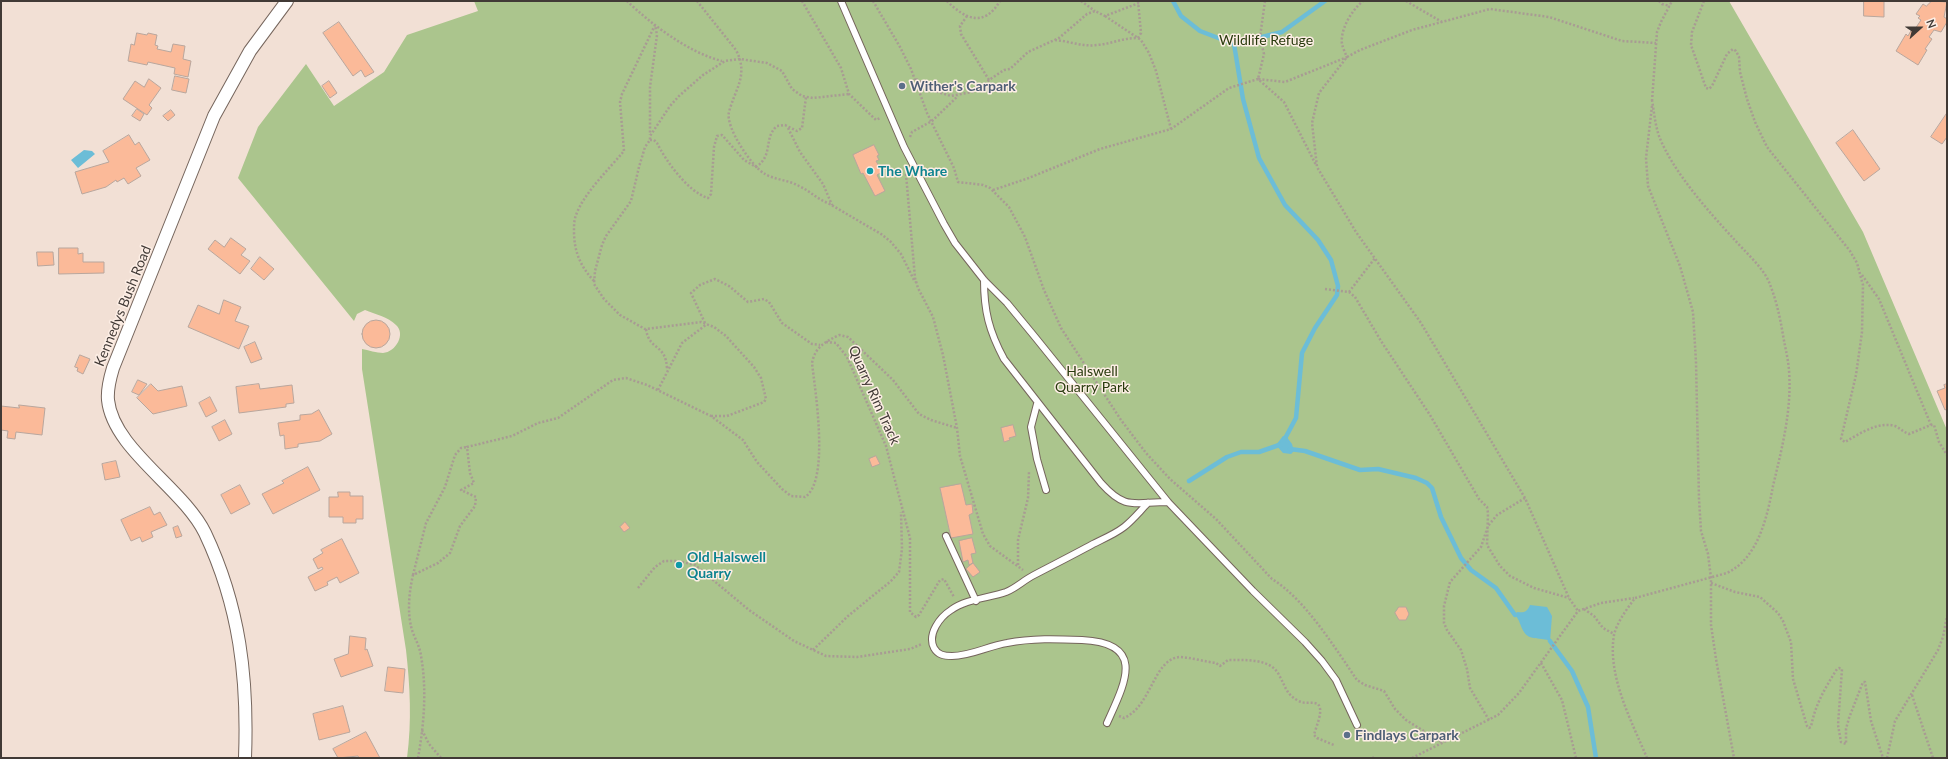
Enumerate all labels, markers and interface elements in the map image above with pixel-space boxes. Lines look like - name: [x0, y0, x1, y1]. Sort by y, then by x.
- north arrow: [1900, 8, 1940, 48]
- text: N: [1924, 17, 1939, 30]
- park label: Wildlife Refuge: [1219, 32, 1313, 48]
- place label: Wither's Carpark: [910, 78, 1016, 94]
- marker: Wither's Carpark: [897, 81, 907, 91]
- place label: The Whare: [878, 163, 947, 179]
- marker: The Whare: [865, 166, 875, 176]
- street label: Kennedys Bush Road: [91, 243, 155, 369]
- street label: Quarry Rim Track: [845, 343, 903, 447]
- park label: Halswell Quarry Park: [1055, 363, 1129, 396]
- place label: Old Halswell Quarry: [687, 549, 766, 582]
- marker: Old Halswell Quarry: [674, 560, 684, 570]
- place label: Findlays Carpark: [1355, 727, 1459, 743]
- marker: Findlays Carpark: [1342, 730, 1352, 740]

